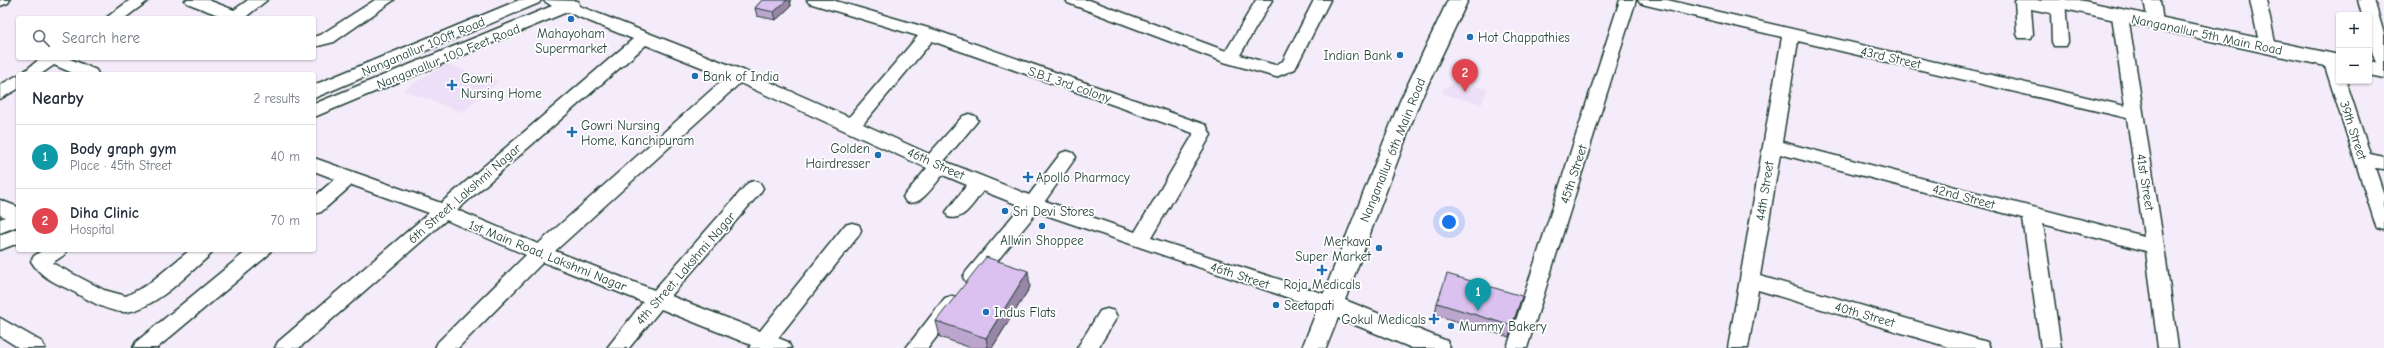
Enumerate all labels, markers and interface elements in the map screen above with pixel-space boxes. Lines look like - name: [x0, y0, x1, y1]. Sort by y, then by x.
- street label: Nanganallur 5th Main Road: [2130, 11, 2284, 58]
- map controls: [2336, 12, 2372, 84]
- button: +: [2336, 12, 2372, 48]
- street label: Nanganallur 100ft Road: [359, 14, 487, 79]
- marker: Mahayoham Supermarket: [566, 14, 576, 24]
- search box: [16, 16, 316, 60]
- street label: Nanganallur 100 Feet Road: [374, 21, 522, 92]
- place label: Mahayoham Supermarket: [535, 26, 608, 56]
- icon: search: [30, 27, 52, 49]
- text: Search here: [62, 29, 140, 47]
- place label: Hot Chappathies: [1478, 30, 1570, 45]
- marker: Hot Chappathies: [1465, 32, 1475, 42]
- street label: 43rd Street: [1859, 43, 1924, 72]
- place label: Indian Bank: [1323, 48, 1393, 63]
- button: −: [2336, 48, 2372, 84]
- marker: Indian Bank: [1395, 50, 1405, 60]
- pin: 2: [1452, 59, 1478, 92]
- street label: S.B.I 3rd colony: [1026, 63, 1114, 106]
- place label: Bank of India: [703, 69, 779, 84]
- place label: Gowri Nursing Home: [461, 71, 542, 101]
- marker: Bank of India: [690, 71, 700, 81]
- street label: Nanganallur 6th Main Road: [1357, 76, 1428, 224]
- marker: Gowri Nursing Home: [446, 79, 458, 91]
- text: Nearby: [32, 89, 83, 108]
- text: 2 results: [253, 91, 300, 106]
- street label: 39th Street: [2337, 99, 2370, 163]
- place label: Gowri Nursing Home, Kanchipuram: [581, 118, 694, 148]
- marker: Gowri Nursing Home, Kanchipuram: [566, 126, 578, 138]
- text: Body graph gym: [70, 140, 177, 158]
- street label: 6th Street, Lakshmi Nagar: [405, 140, 525, 247]
- place label: Golden Hairdresser: [805, 141, 871, 171]
- street label: 45th Street: [1557, 142, 1590, 205]
- street label: 46th Street: [905, 144, 968, 183]
- text: 1: [42, 149, 48, 164]
- text: 40 m: [271, 149, 300, 164]
- marker: Golden Hairdresser: [873, 150, 883, 160]
- street label: 41st Street: [2134, 153, 2158, 213]
- text: Place · 45th Street: [70, 158, 172, 173]
- street label: 44th Street: [1752, 159, 1777, 222]
- place label: Apollo Pharmacy: [1036, 170, 1130, 185]
- marker: Apollo Pharmacy: [1023, 172, 1033, 182]
- street label: 42nd Street: [1931, 181, 1998, 212]
- text: Diha Clinic: [70, 204, 139, 222]
- place label: Sri Devi Stores: [1013, 204, 1094, 219]
- marker: Sri Devi Stores: [1000, 206, 1010, 216]
- street label: 4th Street, Lakshmi Nagar: [632, 208, 739, 328]
- your location: [1439, 212, 1459, 232]
- text: 2: [42, 213, 48, 228]
- text: 70 m: [271, 213, 300, 228]
- street label: 1st Main Road, Lakshmi Nagar: [467, 217, 630, 294]
- marker: Allwin Shoppee: [1037, 221, 1047, 231]
- text: Hospital: [70, 222, 114, 237]
- place label: Allwin Shoppee: [1000, 233, 1084, 248]
- place label: Merkava Super Market: [1295, 234, 1372, 264]
- marker: Merkava Super Market: [1374, 243, 1384, 253]
- street label: 46th Street: [1209, 259, 1272, 292]
- marker: Roja Medicals: [1317, 265, 1327, 275]
- place label: Roja Medicals: [1284, 277, 1361, 292]
- pin: 1: [1465, 278, 1491, 311]
- place label: Seetapati: [1284, 298, 1335, 313]
- street label: 40th Street: [1833, 299, 1898, 331]
- marker: Seetapati: [1271, 300, 1281, 310]
- place label: Indus Flats: [994, 305, 1056, 320]
- marker: Indus Flats: [981, 307, 991, 317]
- place label: Gokul Medicals: [1341, 312, 1426, 327]
- marker: Gokul Medicals: [1429, 314, 1439, 324]
- place label: Mummy Bakery: [1459, 319, 1547, 334]
- marker: Mummy Bakery: [1446, 321, 1456, 331]

